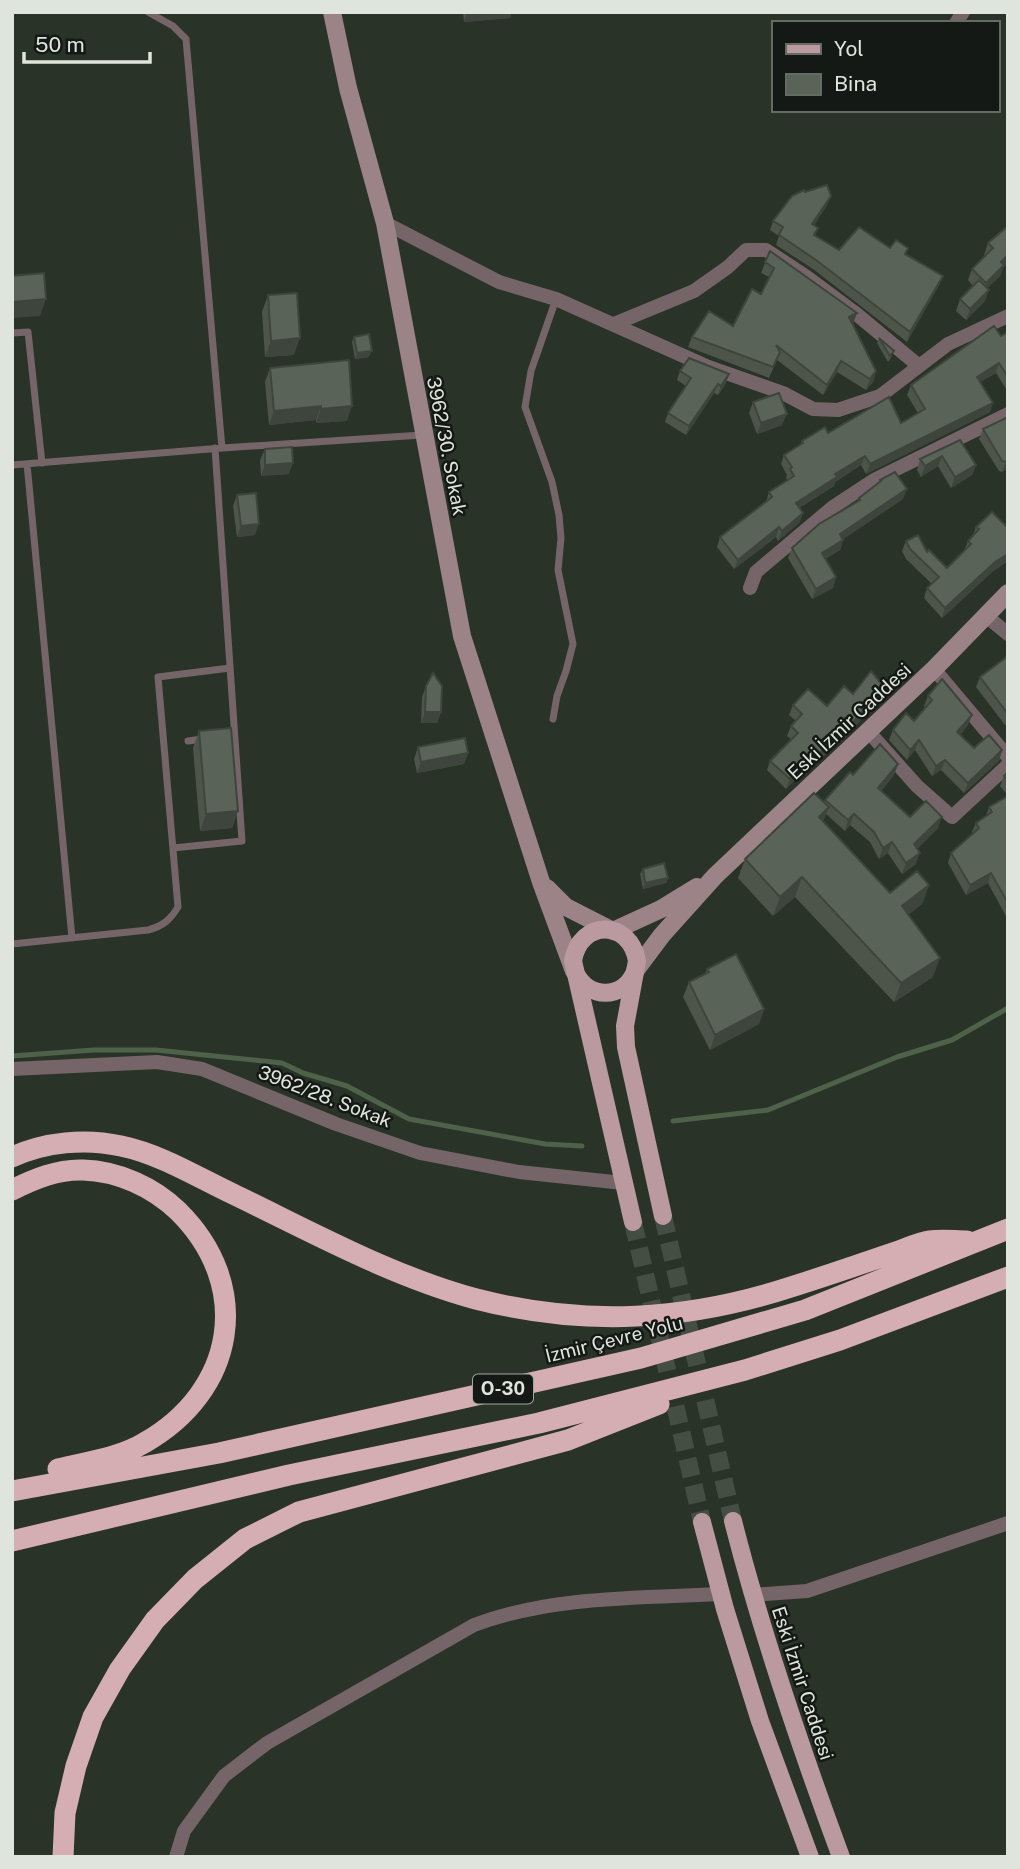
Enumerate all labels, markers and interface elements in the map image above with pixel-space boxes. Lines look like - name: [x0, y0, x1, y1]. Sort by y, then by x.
- scale bar: [24, 21, 150, 65]
- legend: [772, 21, 999, 112]
- text: 50 m: [35, 32, 85, 57]
- text: Yol: [834, 36, 864, 61]
- text: Bina: [834, 71, 877, 96]
- street label: 3962/30. Sokak: [423, 375, 471, 517]
- street label: Eski İzmir Caddesi: [783, 658, 915, 784]
- street label: 3962/28. Sokak: [255, 1060, 395, 1132]
- street label: İzmir Çevre Yolu: [543, 1311, 685, 1367]
- road number: O-30: [473, 1374, 533, 1404]
- street label: Eski İzmir Caddesi: [768, 1603, 838, 1763]

